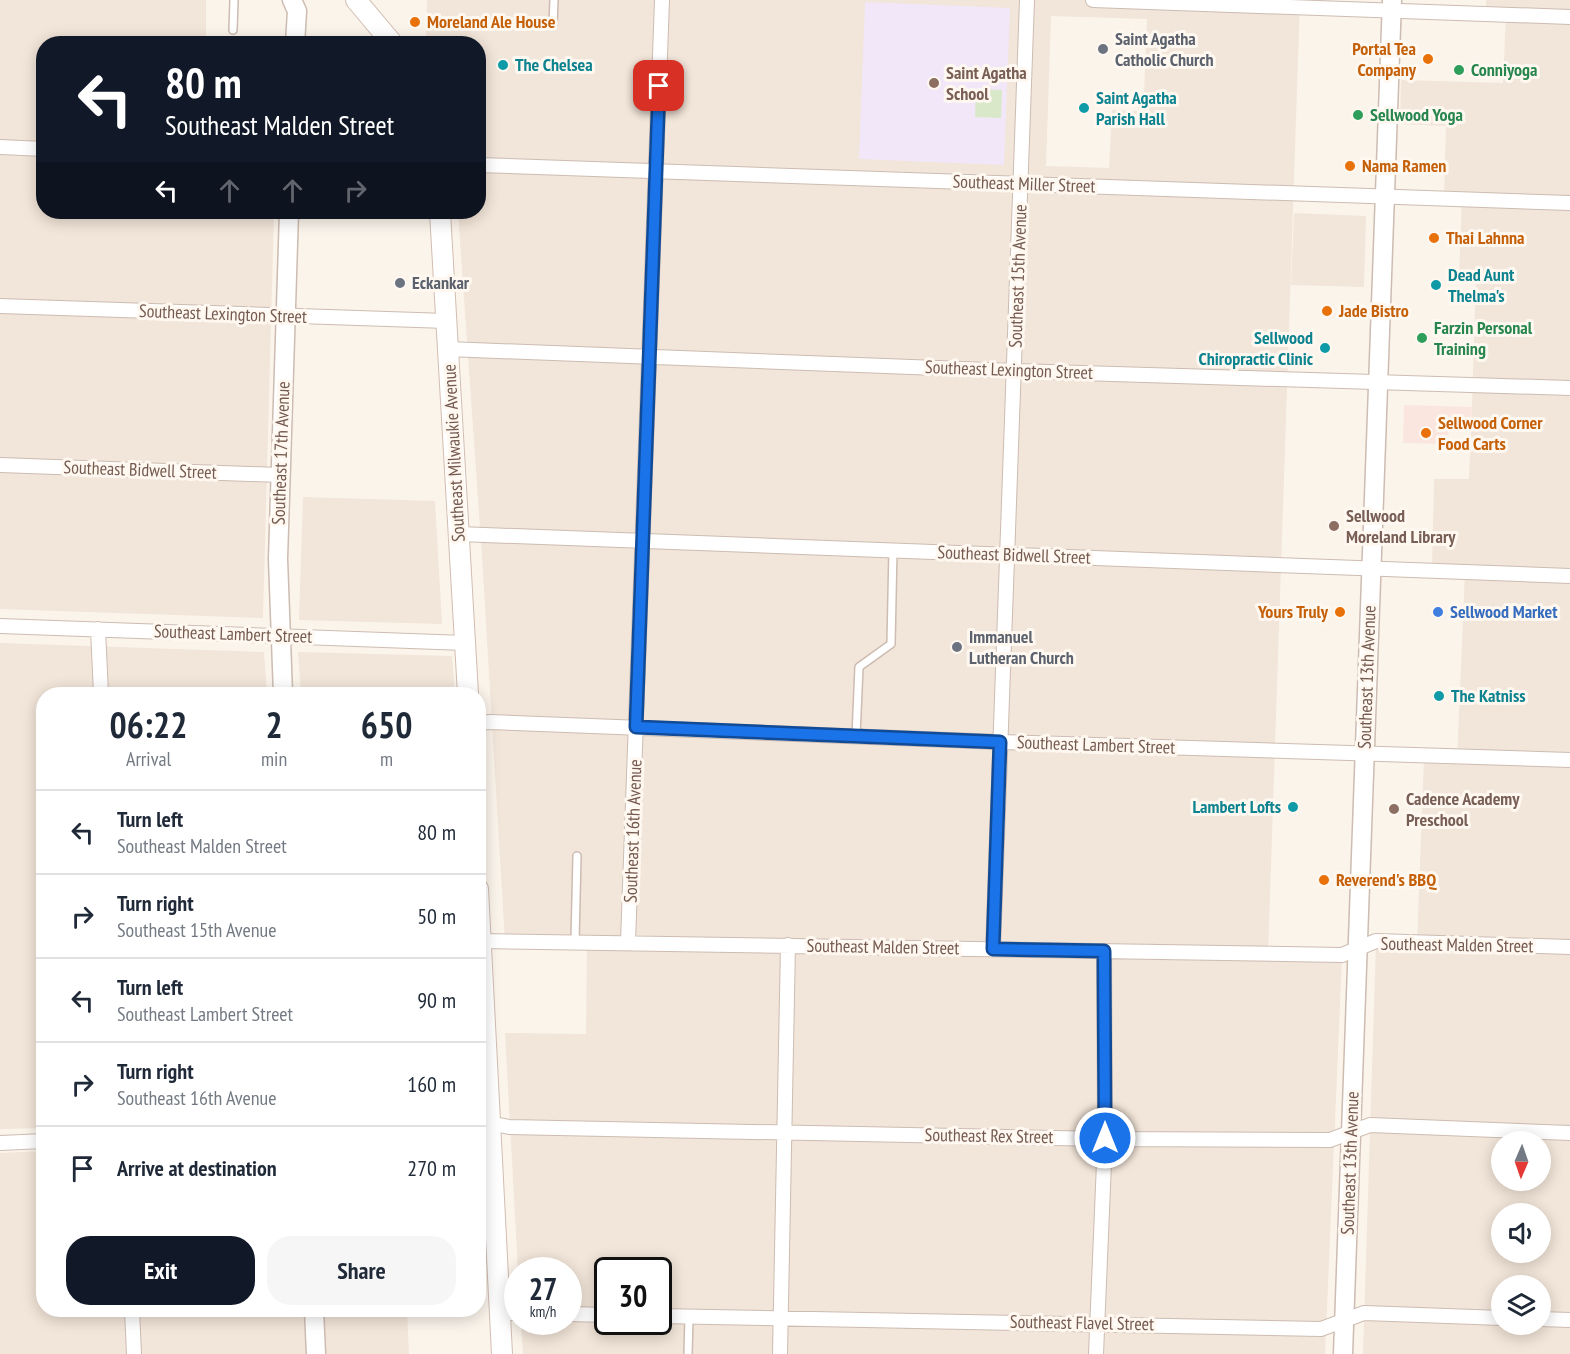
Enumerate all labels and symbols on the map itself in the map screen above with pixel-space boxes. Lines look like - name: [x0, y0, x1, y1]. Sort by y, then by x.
- place label: Moreland Ale House: [427, 10, 556, 33]
- marker: Moreland Ale House: [408, 15, 422, 29]
- place label: Saint Agatha Catholic Church: [1115, 27, 1214, 71]
- place label: Portal Tea Company: [1352, 37, 1417, 81]
- marker: Saint Agatha Catholic Church: [1096, 42, 1110, 56]
- marker: Portal Tea Company: [1421, 52, 1435, 66]
- place label: The Chelsea: [515, 53, 593, 76]
- marker: The Chelsea: [496, 58, 510, 72]
- place label: Conniyoga: [1471, 58, 1537, 81]
- pin: [633, 60, 684, 111]
- place label: Saint Agatha School: [946, 61, 1027, 105]
- marker: Conniyoga: [1452, 63, 1466, 77]
- marker: Saint Agatha School: [927, 76, 941, 90]
- place label: Saint Agatha Parish Hall: [1096, 86, 1177, 130]
- marker: Saint Agatha Parish Hall: [1077, 101, 1091, 115]
- place label: Sellwood Yoga: [1370, 103, 1463, 126]
- marker: Sellwood Yoga: [1351, 108, 1365, 122]
- place label: Nama Ramen: [1362, 154, 1446, 177]
- marker: Nama Ramen: [1343, 159, 1357, 173]
- street label: Southeast Miller Street: [952, 170, 1096, 197]
- street label: Southeast 15th Avenue: [1004, 204, 1031, 348]
- place label: Thai Lahnna: [1446, 226, 1525, 249]
- marker: Thai Lahnna: [1427, 231, 1441, 245]
- place label: Dead Aunt Thelma's: [1448, 263, 1515, 307]
- place label: Eckankar: [412, 271, 470, 294]
- marker: Eckankar: [393, 276, 407, 290]
- marker: Dead Aunt Thelma's: [1429, 278, 1443, 292]
- street label: Southeast Lexington Street: [139, 299, 307, 328]
- place label: Jade Bistro: [1338, 299, 1409, 322]
- marker: Jade Bistro: [1320, 304, 1334, 318]
- place label: Farzin Personal Training: [1434, 316, 1533, 360]
- place label: Sellwood Chiropractic Clinic: [1199, 326, 1314, 370]
- marker: Farzin Personal Training: [1415, 331, 1429, 345]
- marker: Sellwood Chiropractic Clinic: [1318, 341, 1332, 355]
- street label: Southeast Lexington Street: [925, 355, 1093, 384]
- street label: Southeast Milwaukie Avenue: [437, 364, 470, 543]
- street label: Southeast 17th Avenue: [267, 381, 294, 525]
- place label: Sellwood Corner Food Carts: [1438, 411, 1543, 455]
- marker: Sellwood Corner Food Carts: [1419, 426, 1433, 440]
- street label: Southeast Bidwell Street: [63, 455, 217, 484]
- place label: Sellwood Moreland Library: [1346, 504, 1456, 548]
- marker: Sellwood Moreland Library: [1327, 519, 1341, 533]
- street label: Southeast Bidwell Street: [937, 540, 1091, 569]
- place label: Yours Truly: [1257, 600, 1329, 623]
- place label: Sellwood Market: [1450, 600, 1558, 623]
- marker: Yours Truly: [1333, 605, 1347, 619]
- street label: Southeast 13th Avenue: [1353, 605, 1380, 749]
- marker: Sellwood Market: [1431, 605, 1445, 619]
- street label: Southeast Lambert Street: [153, 619, 313, 648]
- place label: Immanuel Lutheran Church: [969, 625, 1074, 669]
- marker: Immanuel Lutheran Church: [950, 640, 964, 654]
- place label: The Katniss: [1451, 684, 1526, 707]
- marker: The Katniss: [1432, 689, 1446, 703]
- street label: Southeast Lambert Street: [1016, 730, 1176, 759]
- street label: Southeast 16th Avenue: [619, 759, 646, 903]
- place label: Cadence Academy Preschool: [1406, 787, 1520, 831]
- place label: Lambert Lofts: [1192, 795, 1281, 818]
- marker: Lambert Lofts: [1286, 800, 1300, 814]
- marker: Cadence Academy Preschool: [1387, 802, 1401, 816]
- place label: Reverend's BBQ: [1336, 868, 1437, 891]
- marker: Reverend's BBQ: [1317, 873, 1331, 887]
- street label: Southeast Malden Street: [1380, 932, 1534, 957]
- street label: Southeast Malden Street: [806, 934, 960, 959]
- street label: Southeast 13th Avenue: [1336, 1091, 1363, 1235]
- position arrow: [1073, 1106, 1137, 1170]
- street label: Southeast Rex Street: [924, 1123, 1054, 1148]
- north arrow: [1491, 1131, 1551, 1191]
- speed limit sign: 30: [594, 1257, 672, 1335]
- street label: Southeast Flavel Street: [1010, 1310, 1154, 1335]

